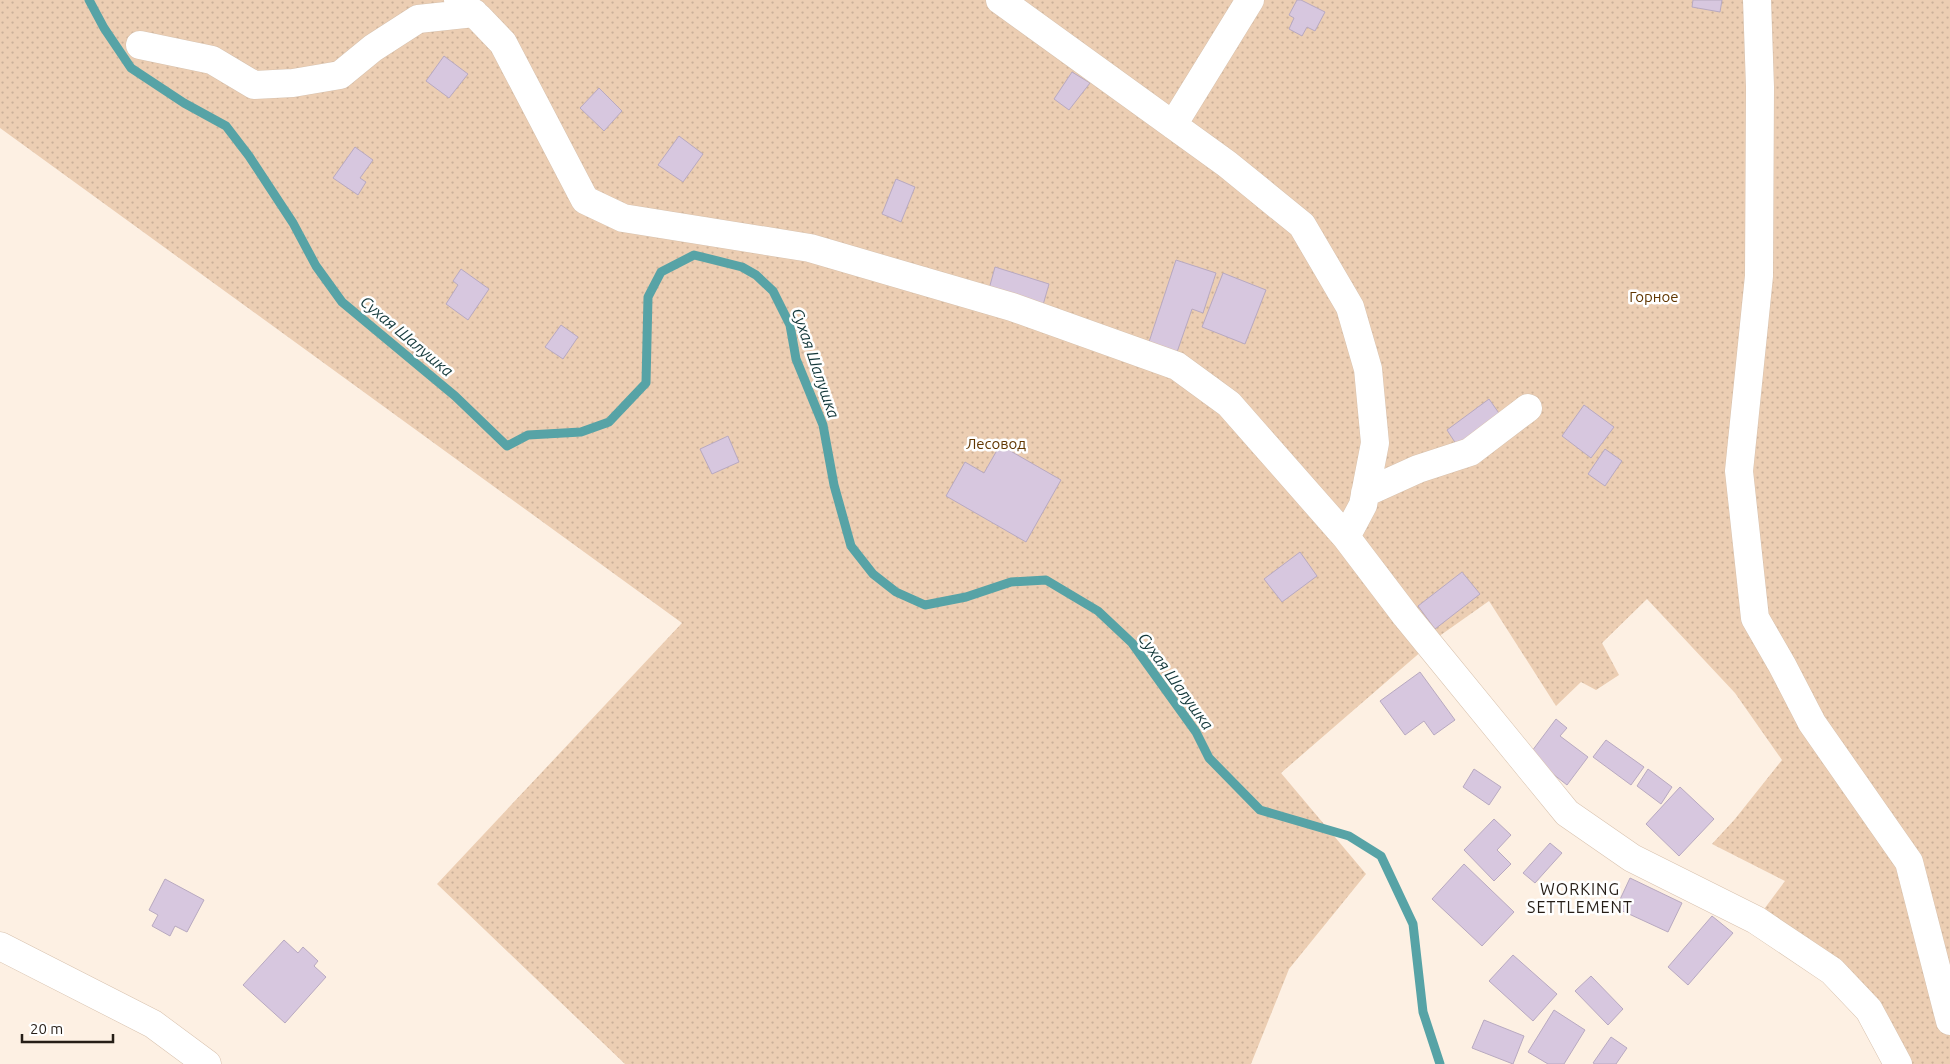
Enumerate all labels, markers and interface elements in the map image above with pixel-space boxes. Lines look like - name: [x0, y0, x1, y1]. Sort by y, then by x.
- park label: Горное: [1629, 288, 1679, 305]
- water label: Сухая Шалушка: [357, 292, 457, 380]
- water label: Сухая Шалушка: [789, 306, 843, 421]
- park label: Лесовод: [966, 435, 1026, 452]
- water label: Сухая Шалушка: [1135, 629, 1217, 733]
- district label: WORKING SETTLEMENT: [1527, 880, 1633, 916]
- scale bar: [22, 1012, 114, 1044]
- text: 20 m: [30, 1020, 63, 1037]

